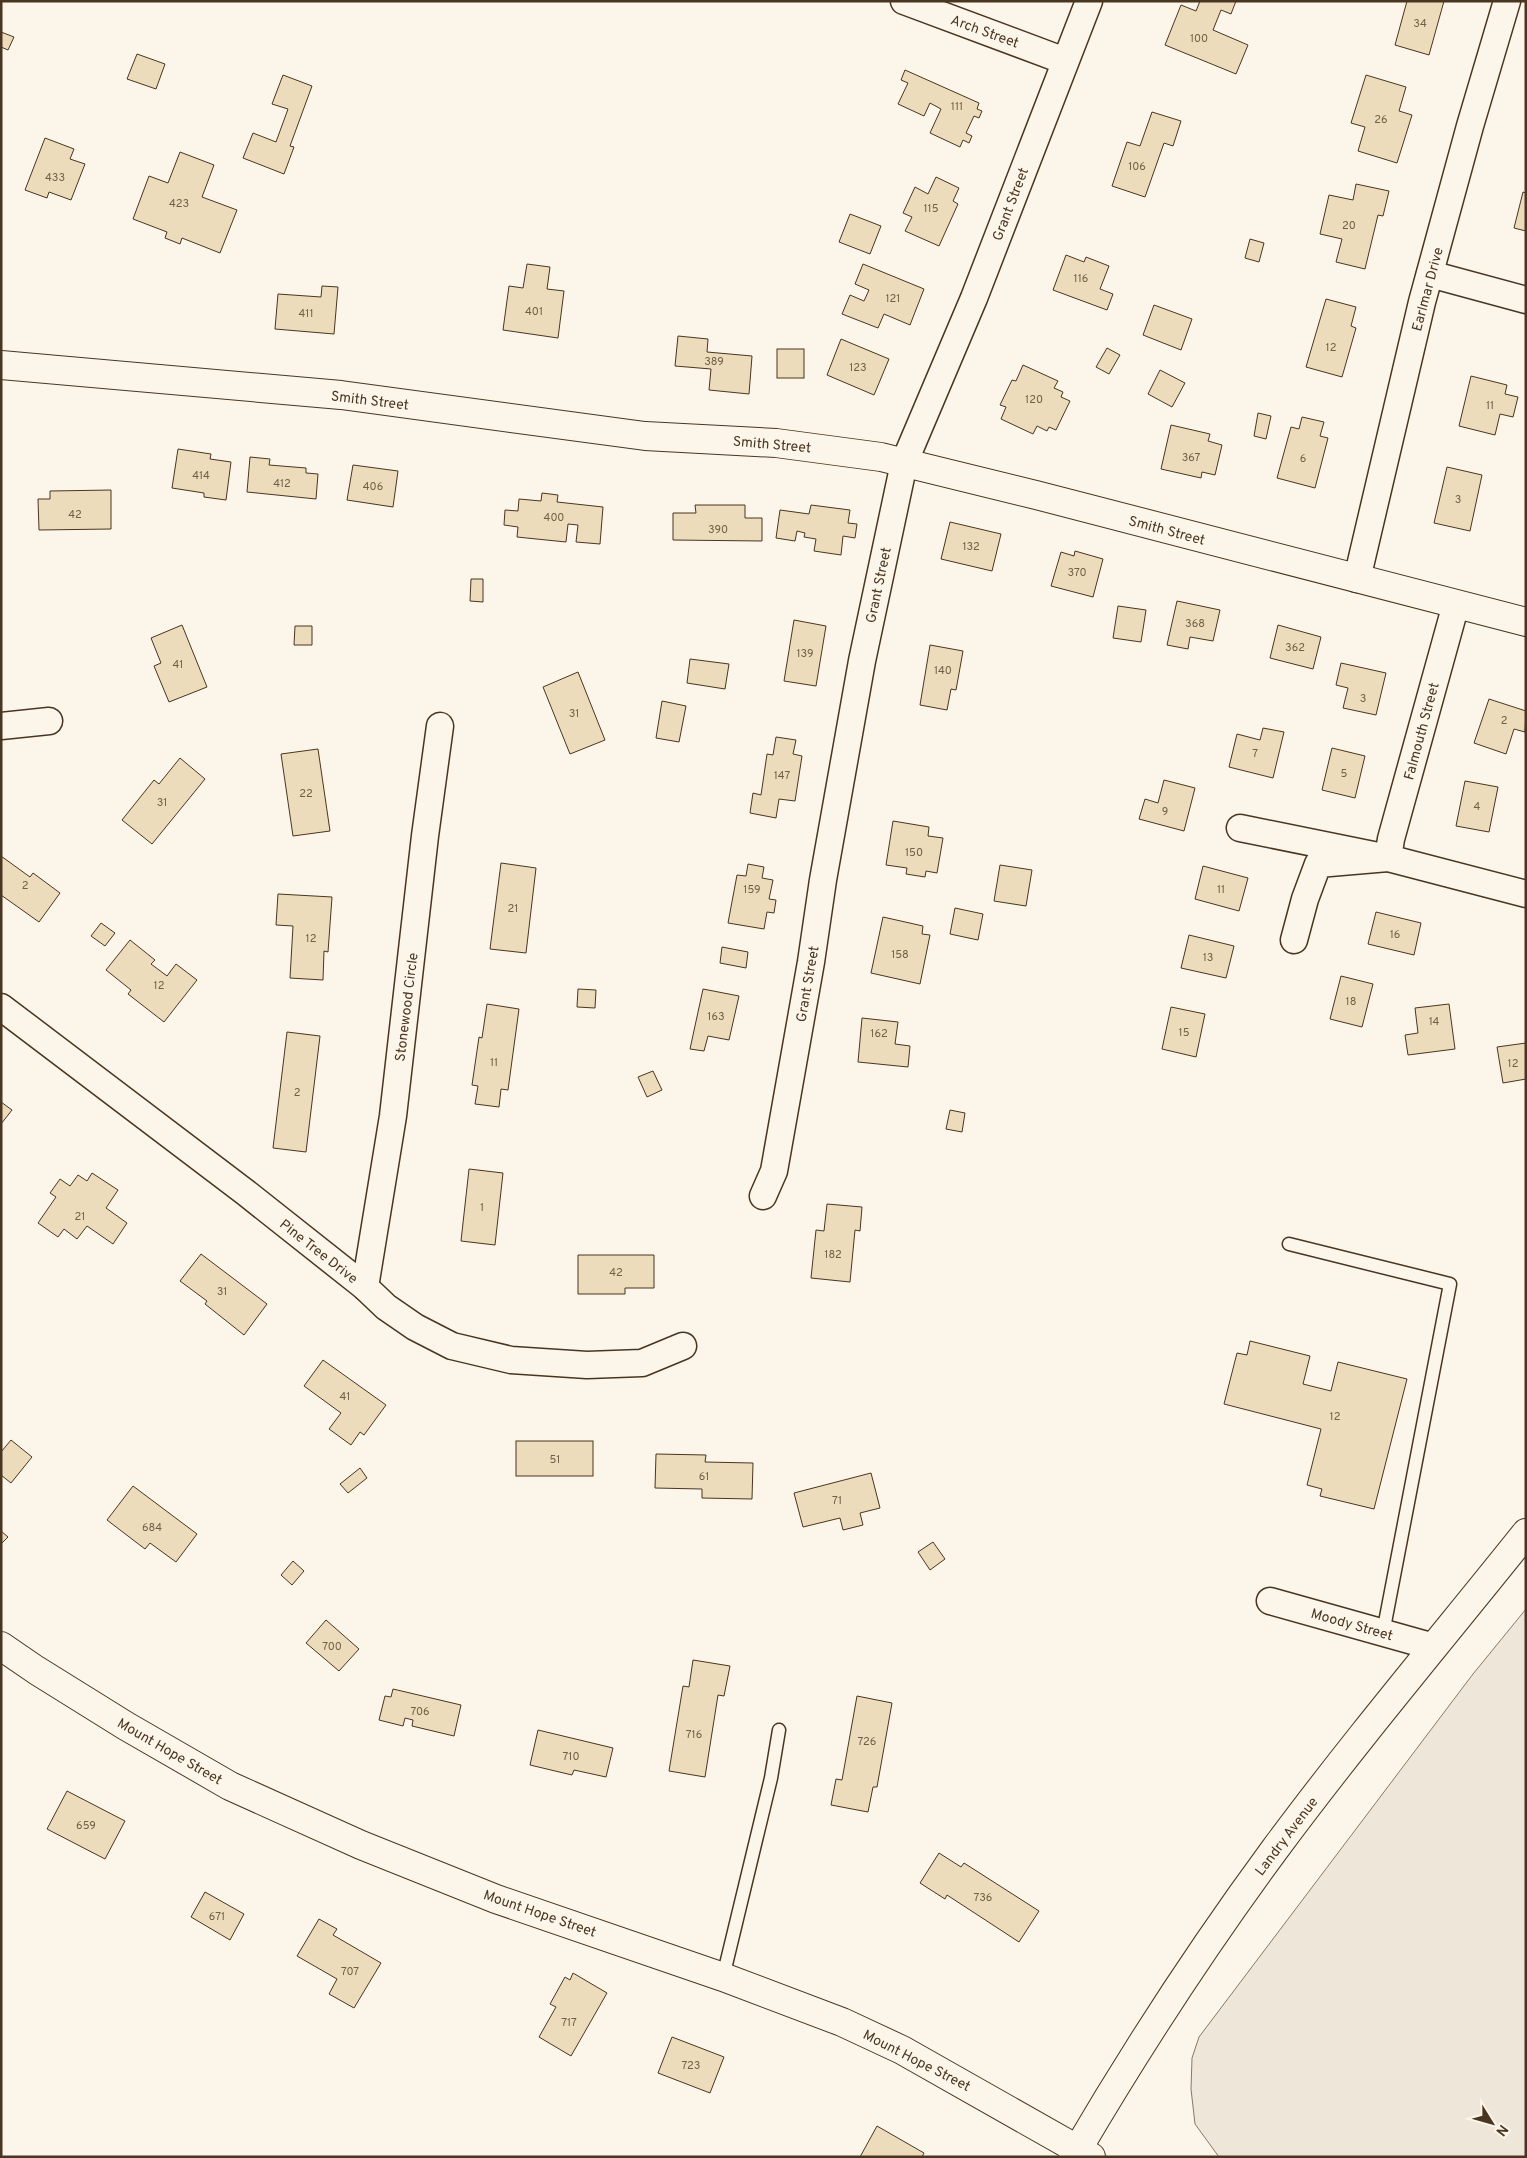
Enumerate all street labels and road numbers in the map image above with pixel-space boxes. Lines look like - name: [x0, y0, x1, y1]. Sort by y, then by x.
- street label: Arch Street: [948, 12, 1021, 53]
- street label: Grant Street: [990, 165, 1033, 244]
- street label: Earlmar Drive: [1409, 246, 1448, 333]
- street label: Smith Street: [330, 388, 410, 415]
- street label: Smith Street: [732, 434, 812, 457]
- street label: Smith Street: [1126, 513, 1207, 550]
- street label: Grant Street: [863, 546, 896, 625]
- street label: Falmouth Street: [1401, 681, 1444, 782]
- street label: Grant Street: [793, 945, 824, 1024]
- street label: Stonewood Circle: [392, 952, 423, 1063]
- street label: Pine Tree Drive: [276, 1216, 361, 1288]
- street label: Moody Street: [1309, 1606, 1395, 1645]
- street label: Mount Hope Street: [114, 1715, 225, 1789]
- street label: Landry Avenue: [1252, 1794, 1322, 1879]
- street label: Mount Hope Street: [481, 1887, 598, 1942]
- street label: Mount Hope Street: [860, 2027, 973, 2096]

